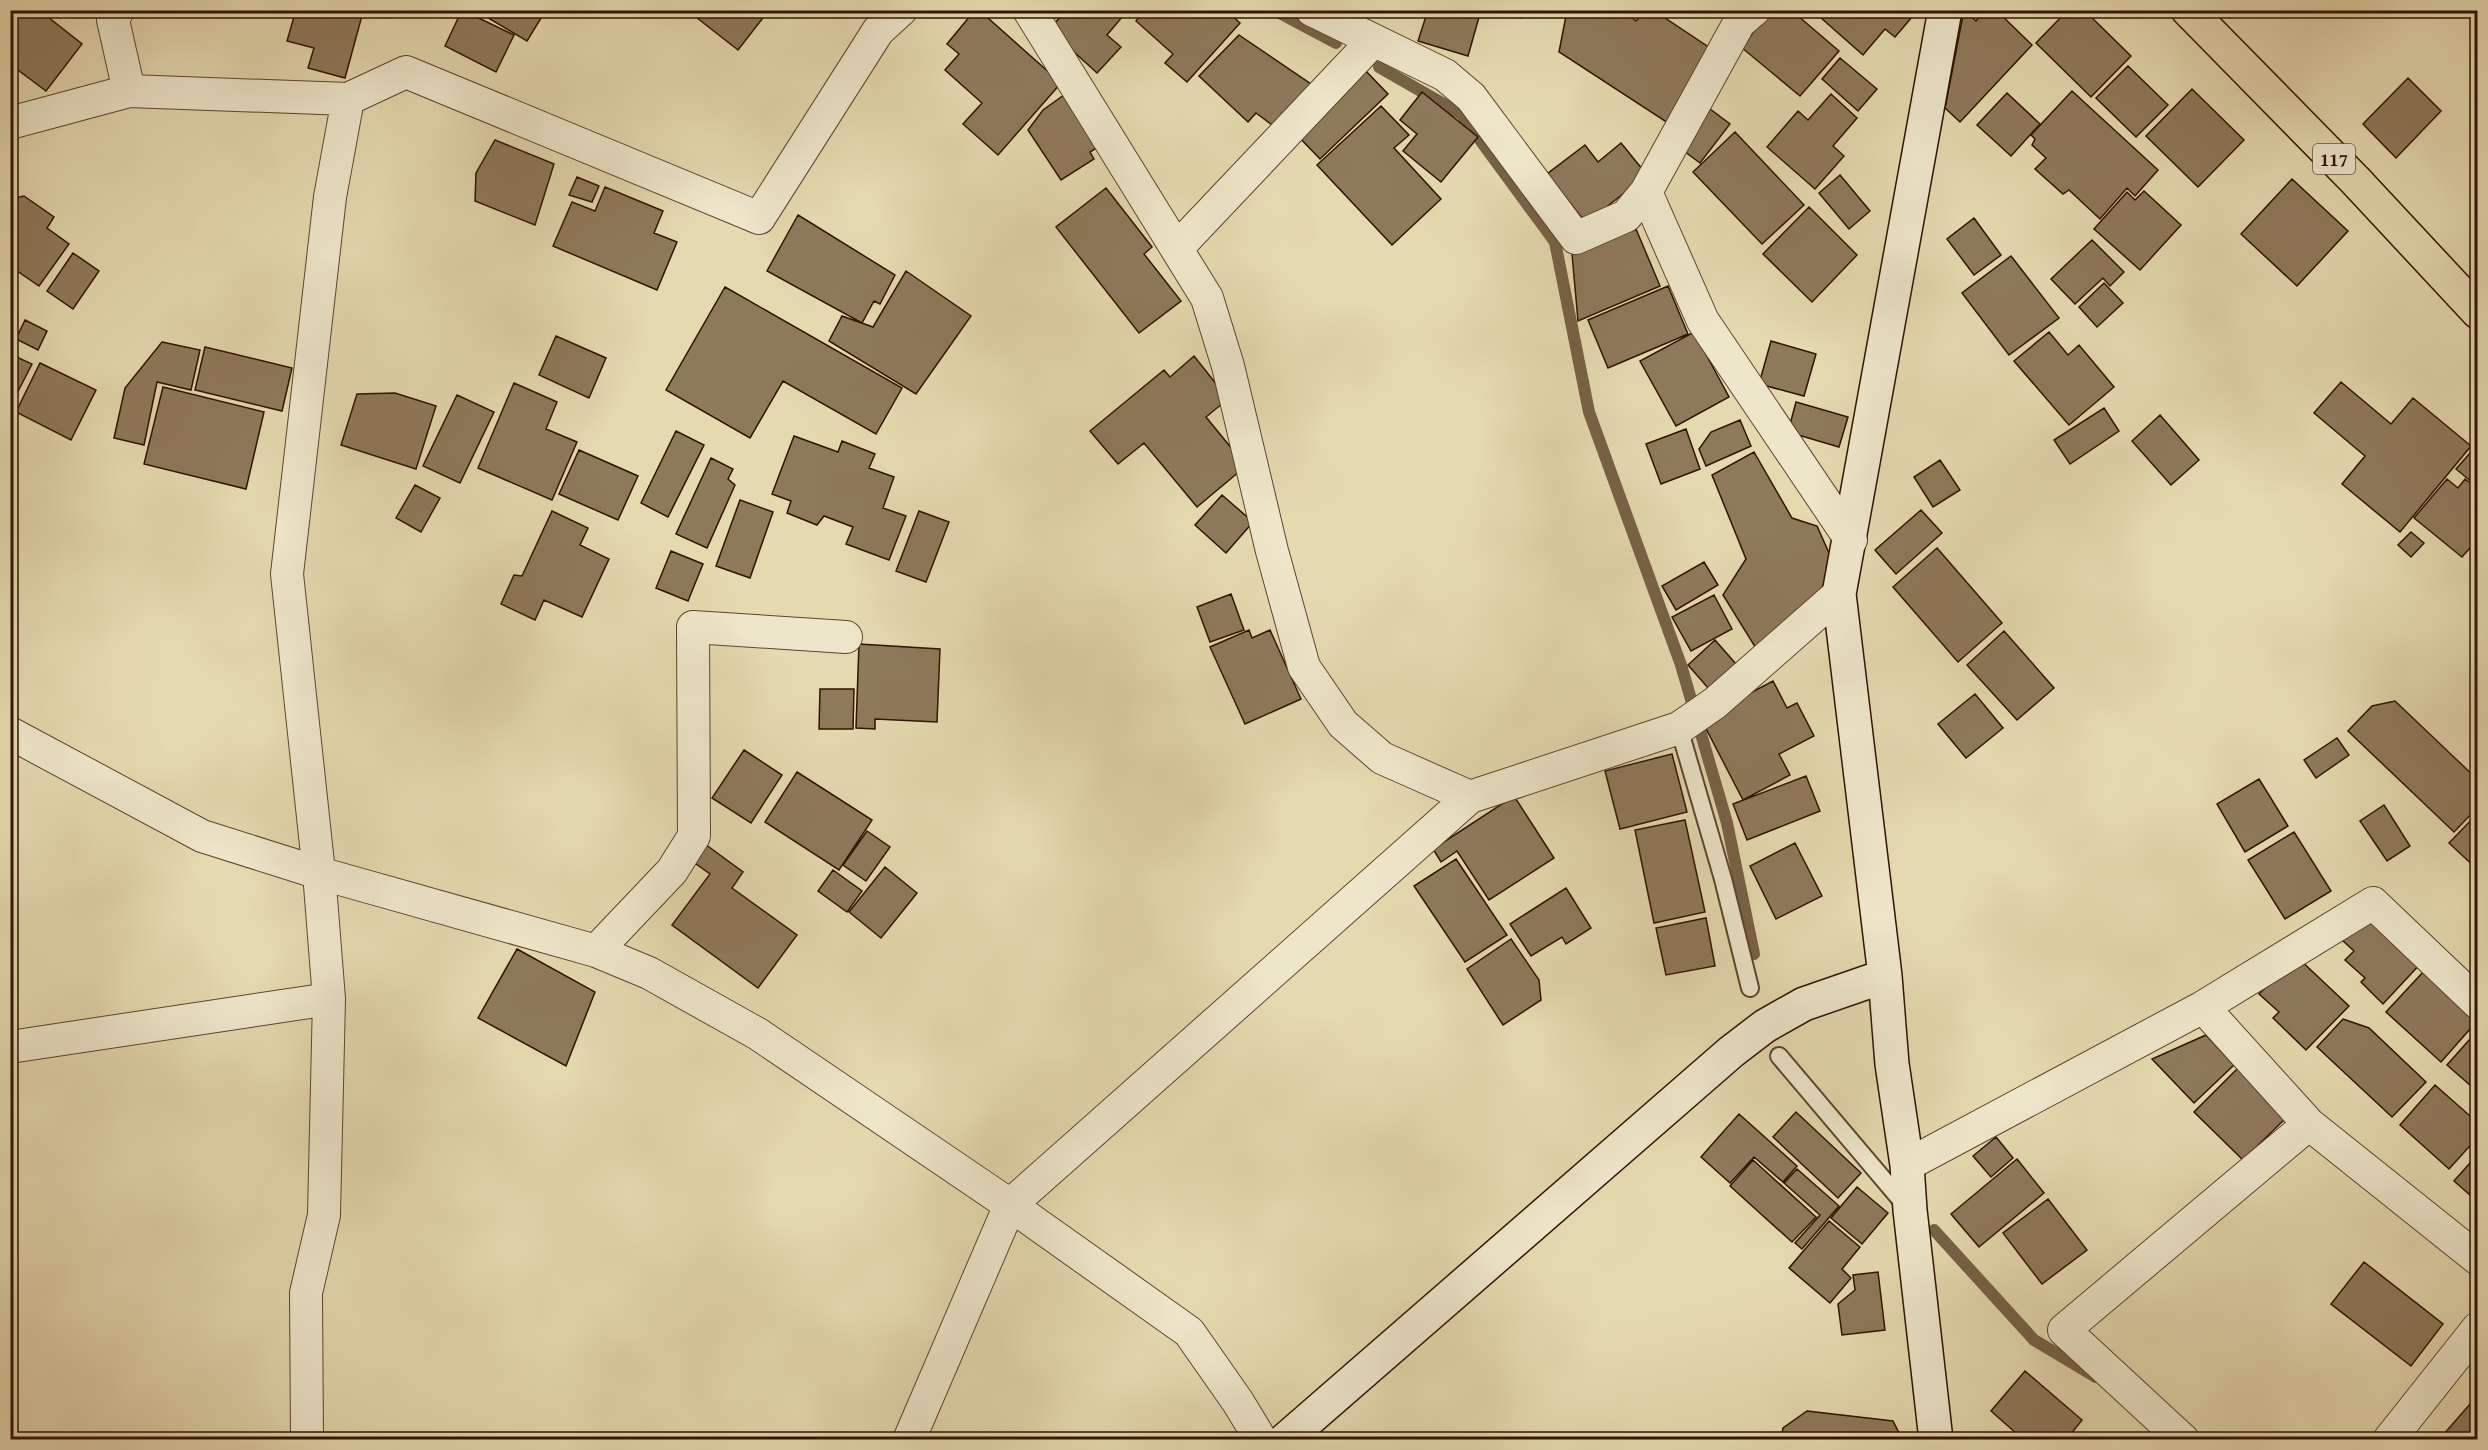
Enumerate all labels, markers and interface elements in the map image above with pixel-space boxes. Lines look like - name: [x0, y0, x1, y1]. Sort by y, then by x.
- road number: 117: [2313, 144, 2355, 174]

